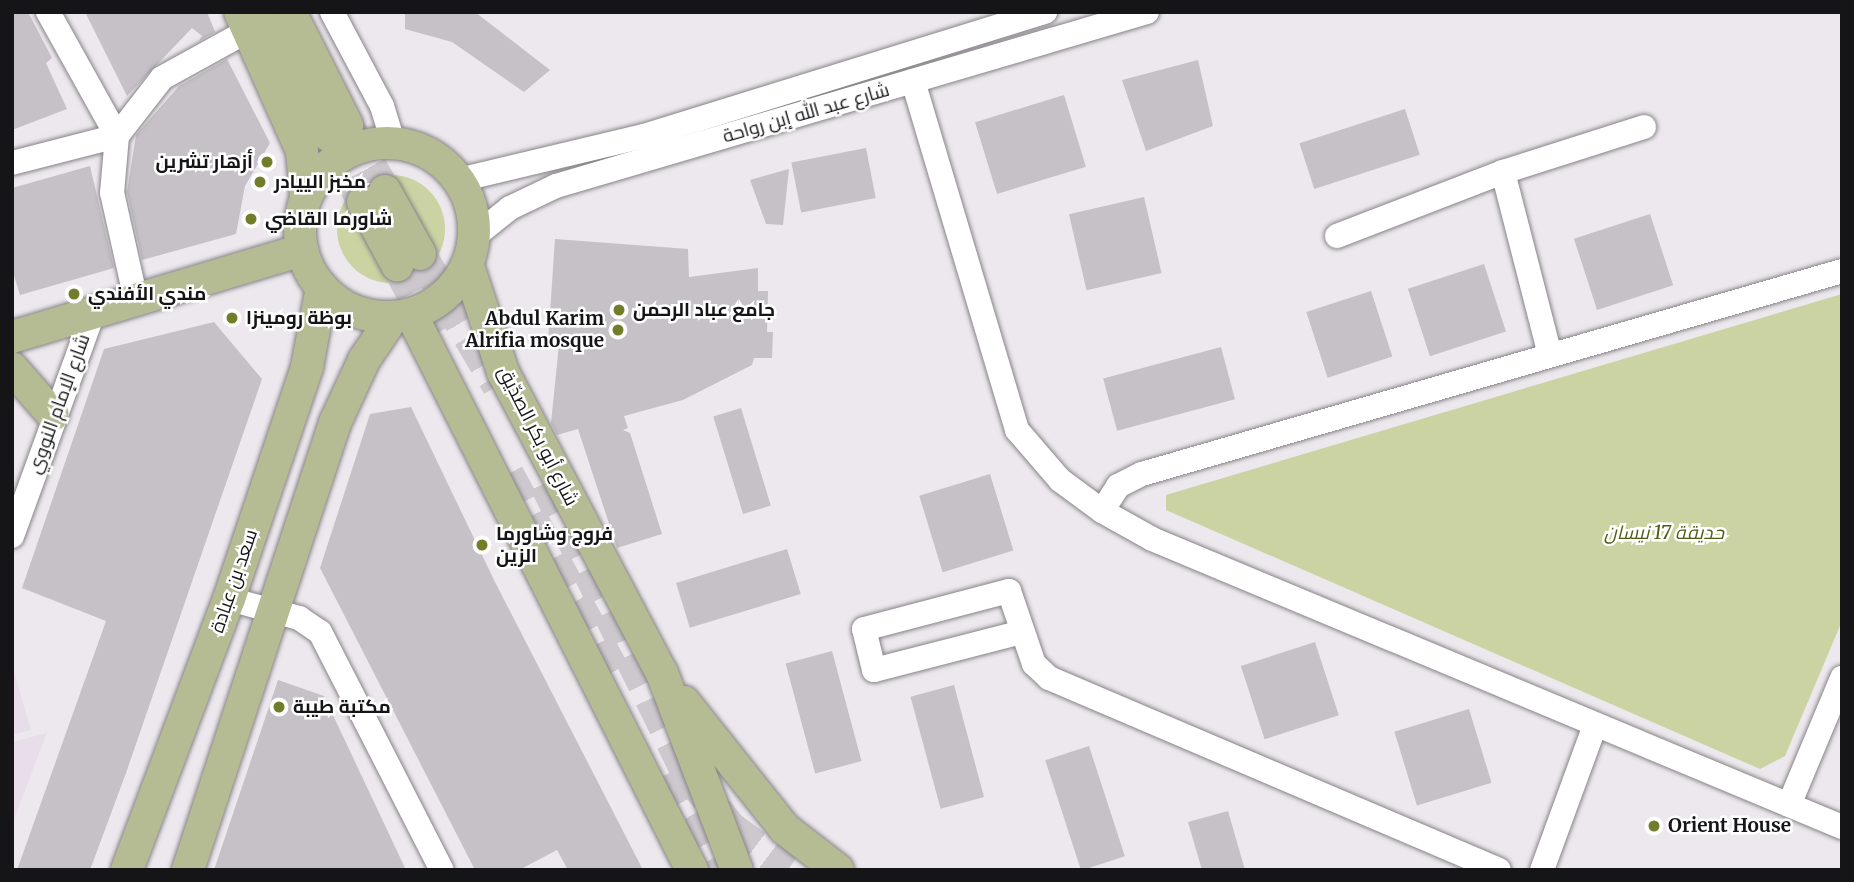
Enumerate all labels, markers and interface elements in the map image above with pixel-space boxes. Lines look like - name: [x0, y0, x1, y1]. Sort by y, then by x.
- street label: شارع عبد الله إبن رواحة: [720, 78, 892, 148]
- place label: أزهار تشرين: [155, 151, 253, 173]
- marker: أزهار تشرين: [259, 154, 275, 170]
- place label: مخبز الييادر: [274, 171, 366, 193]
- marker: مخبز الييادر: [252, 174, 268, 190]
- place label: شاورما القاضي: [265, 208, 392, 230]
- marker: شاورما القاضي: [243, 211, 259, 227]
- place label: مندي الأفندي: [88, 283, 206, 305]
- marker: مندي الأفندي: [66, 286, 82, 302]
- place label: جامع عباد الرحمن: [633, 299, 775, 321]
- marker: جامع عباد الرحمن: [611, 302, 627, 318]
- place label: بوظة رومينزا: [246, 307, 352, 329]
- place label: Abdul Karim Alrifia mosque: [465, 308, 604, 352]
- marker: بوظة رومينزا: [224, 310, 240, 326]
- marker: Abdul Karim Alrifia mosque: [610, 322, 626, 338]
- street label: شارع الإمام النووي: [23, 331, 95, 477]
- street label: شارع أبو بكر الصدّيق: [493, 362, 583, 510]
- park label: حديقة 17 نيسان: [1604, 522, 1724, 544]
- place label: فروج وشاورما الزين: [496, 523, 613, 567]
- street label: سعد بن عبادة: [206, 526, 262, 636]
- marker: فروج وشاورما الزين: [474, 537, 490, 553]
- place label: مكتبة طيبة: [293, 696, 391, 718]
- marker: مكتبة طيبة: [271, 699, 287, 715]
- place label: Orient House: [1668, 815, 1791, 837]
- marker: Orient House: [1646, 818, 1662, 834]

